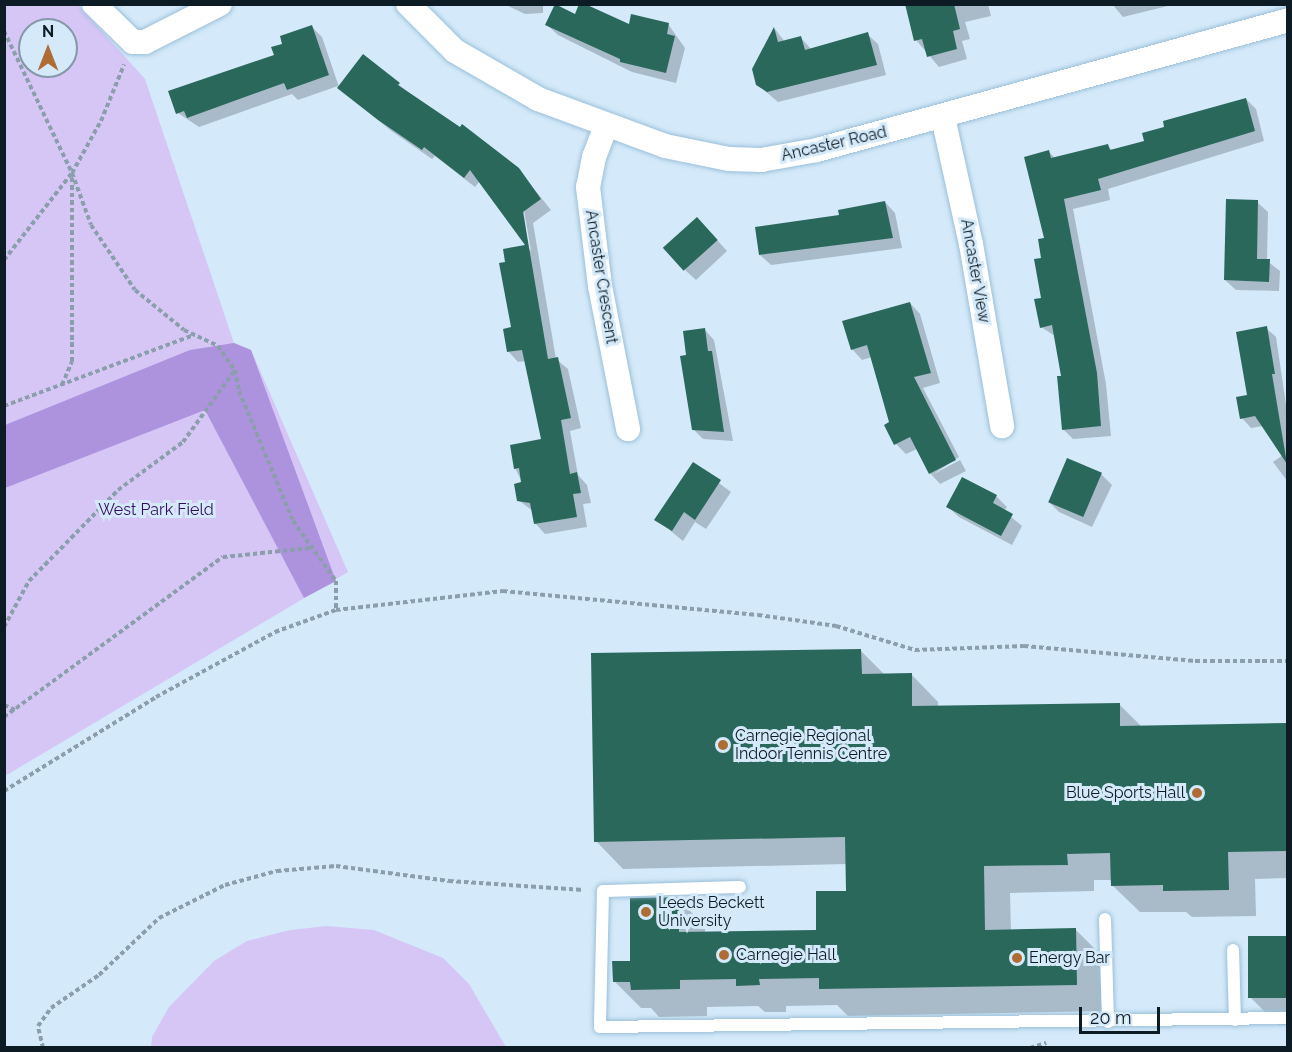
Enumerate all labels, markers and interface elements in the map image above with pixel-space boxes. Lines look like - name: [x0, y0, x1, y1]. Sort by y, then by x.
- north arrow: [18, 18, 78, 78]
- text: N: [42, 22, 54, 41]
- street label: Ancaster Road: [779, 122, 889, 166]
- street label: Ancaster Crescent: [581, 208, 621, 346]
- street label: Ancaster View: [956, 217, 994, 325]
- park label: West Park Field: [98, 500, 214, 520]
- place label: Carnegie Regional Indoor Tennis Centre: [735, 726, 888, 764]
- marker: Carnegie Regional Indoor Tennis Centre: [716, 738, 730, 752]
- place label: Blue Sports Hall: [1066, 783, 1185, 803]
- marker: Blue Sports Hall: [1190, 786, 1204, 800]
- place label: Leeds Beckett University: [658, 893, 765, 931]
- marker: Leeds Beckett University: [639, 905, 653, 919]
- place label: Carnegie Hall: [736, 945, 836, 965]
- marker: Carnegie Hall: [717, 948, 731, 962]
- place label: Energy Bar: [1029, 948, 1110, 968]
- marker: Energy Bar: [1010, 951, 1024, 965]
- scale bar: [1082, 995, 1163, 1033]
- text: 20 m: [1090, 1007, 1132, 1028]

